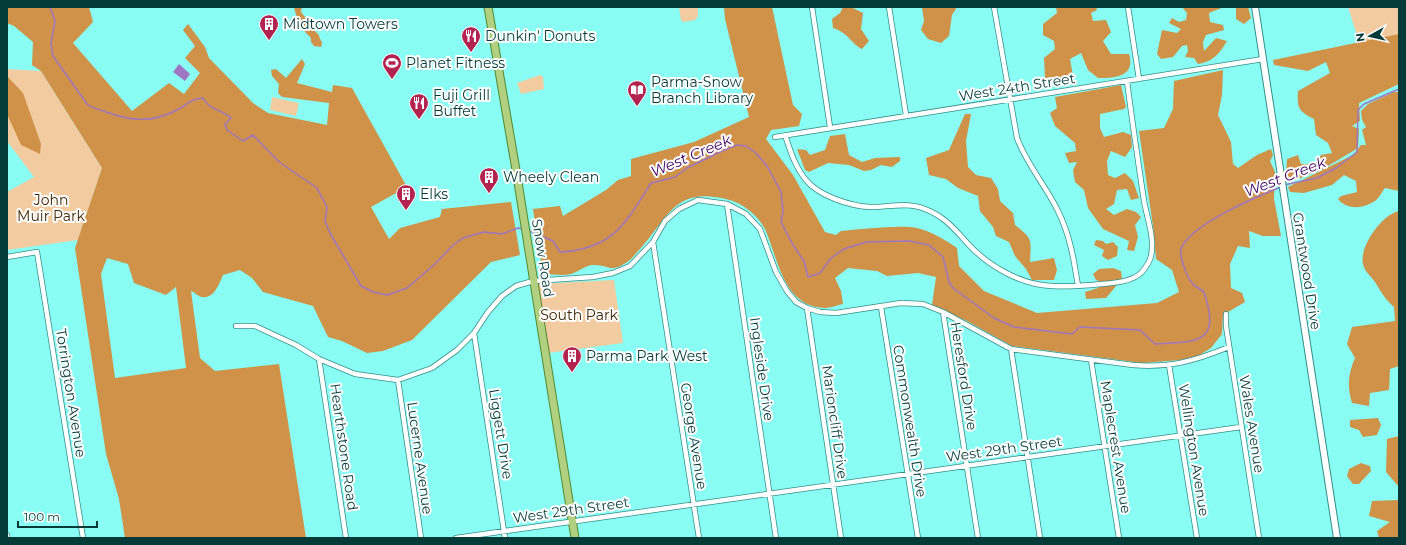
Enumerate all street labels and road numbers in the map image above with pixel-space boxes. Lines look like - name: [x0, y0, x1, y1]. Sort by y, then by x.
- street label: West 24th Street: [958, 69, 1077, 105]
- street label: Grantwood Drive: [1289, 211, 1325, 331]
- street label: Snow Road: [528, 217, 558, 299]
- street label: Ingleside Drive: [746, 316, 778, 422]
- street label: Heresford Drive: [947, 321, 981, 431]
- street label: Torrington Avenue: [52, 327, 90, 459]
- street label: Commonwealth Drive: [889, 344, 931, 498]
- street label: Marioncliff Drive: [818, 364, 852, 480]
- street label: Wales Avenue: [1235, 374, 1269, 474]
- street label: Maplecrest Avenue: [1097, 379, 1135, 515]
- street label: George Avenue: [677, 381, 711, 491]
- street label: Hearthstone Road: [326, 382, 362, 512]
- street label: Wellington Avenue: [1175, 383, 1213, 517]
- street label: Liggett Drive: [485, 388, 517, 480]
- street label: Lucerne Avenue: [403, 400, 437, 516]
- street label: West 29th Street: [945, 432, 1064, 466]
- street label: West 29th Street: [512, 493, 631, 527]

